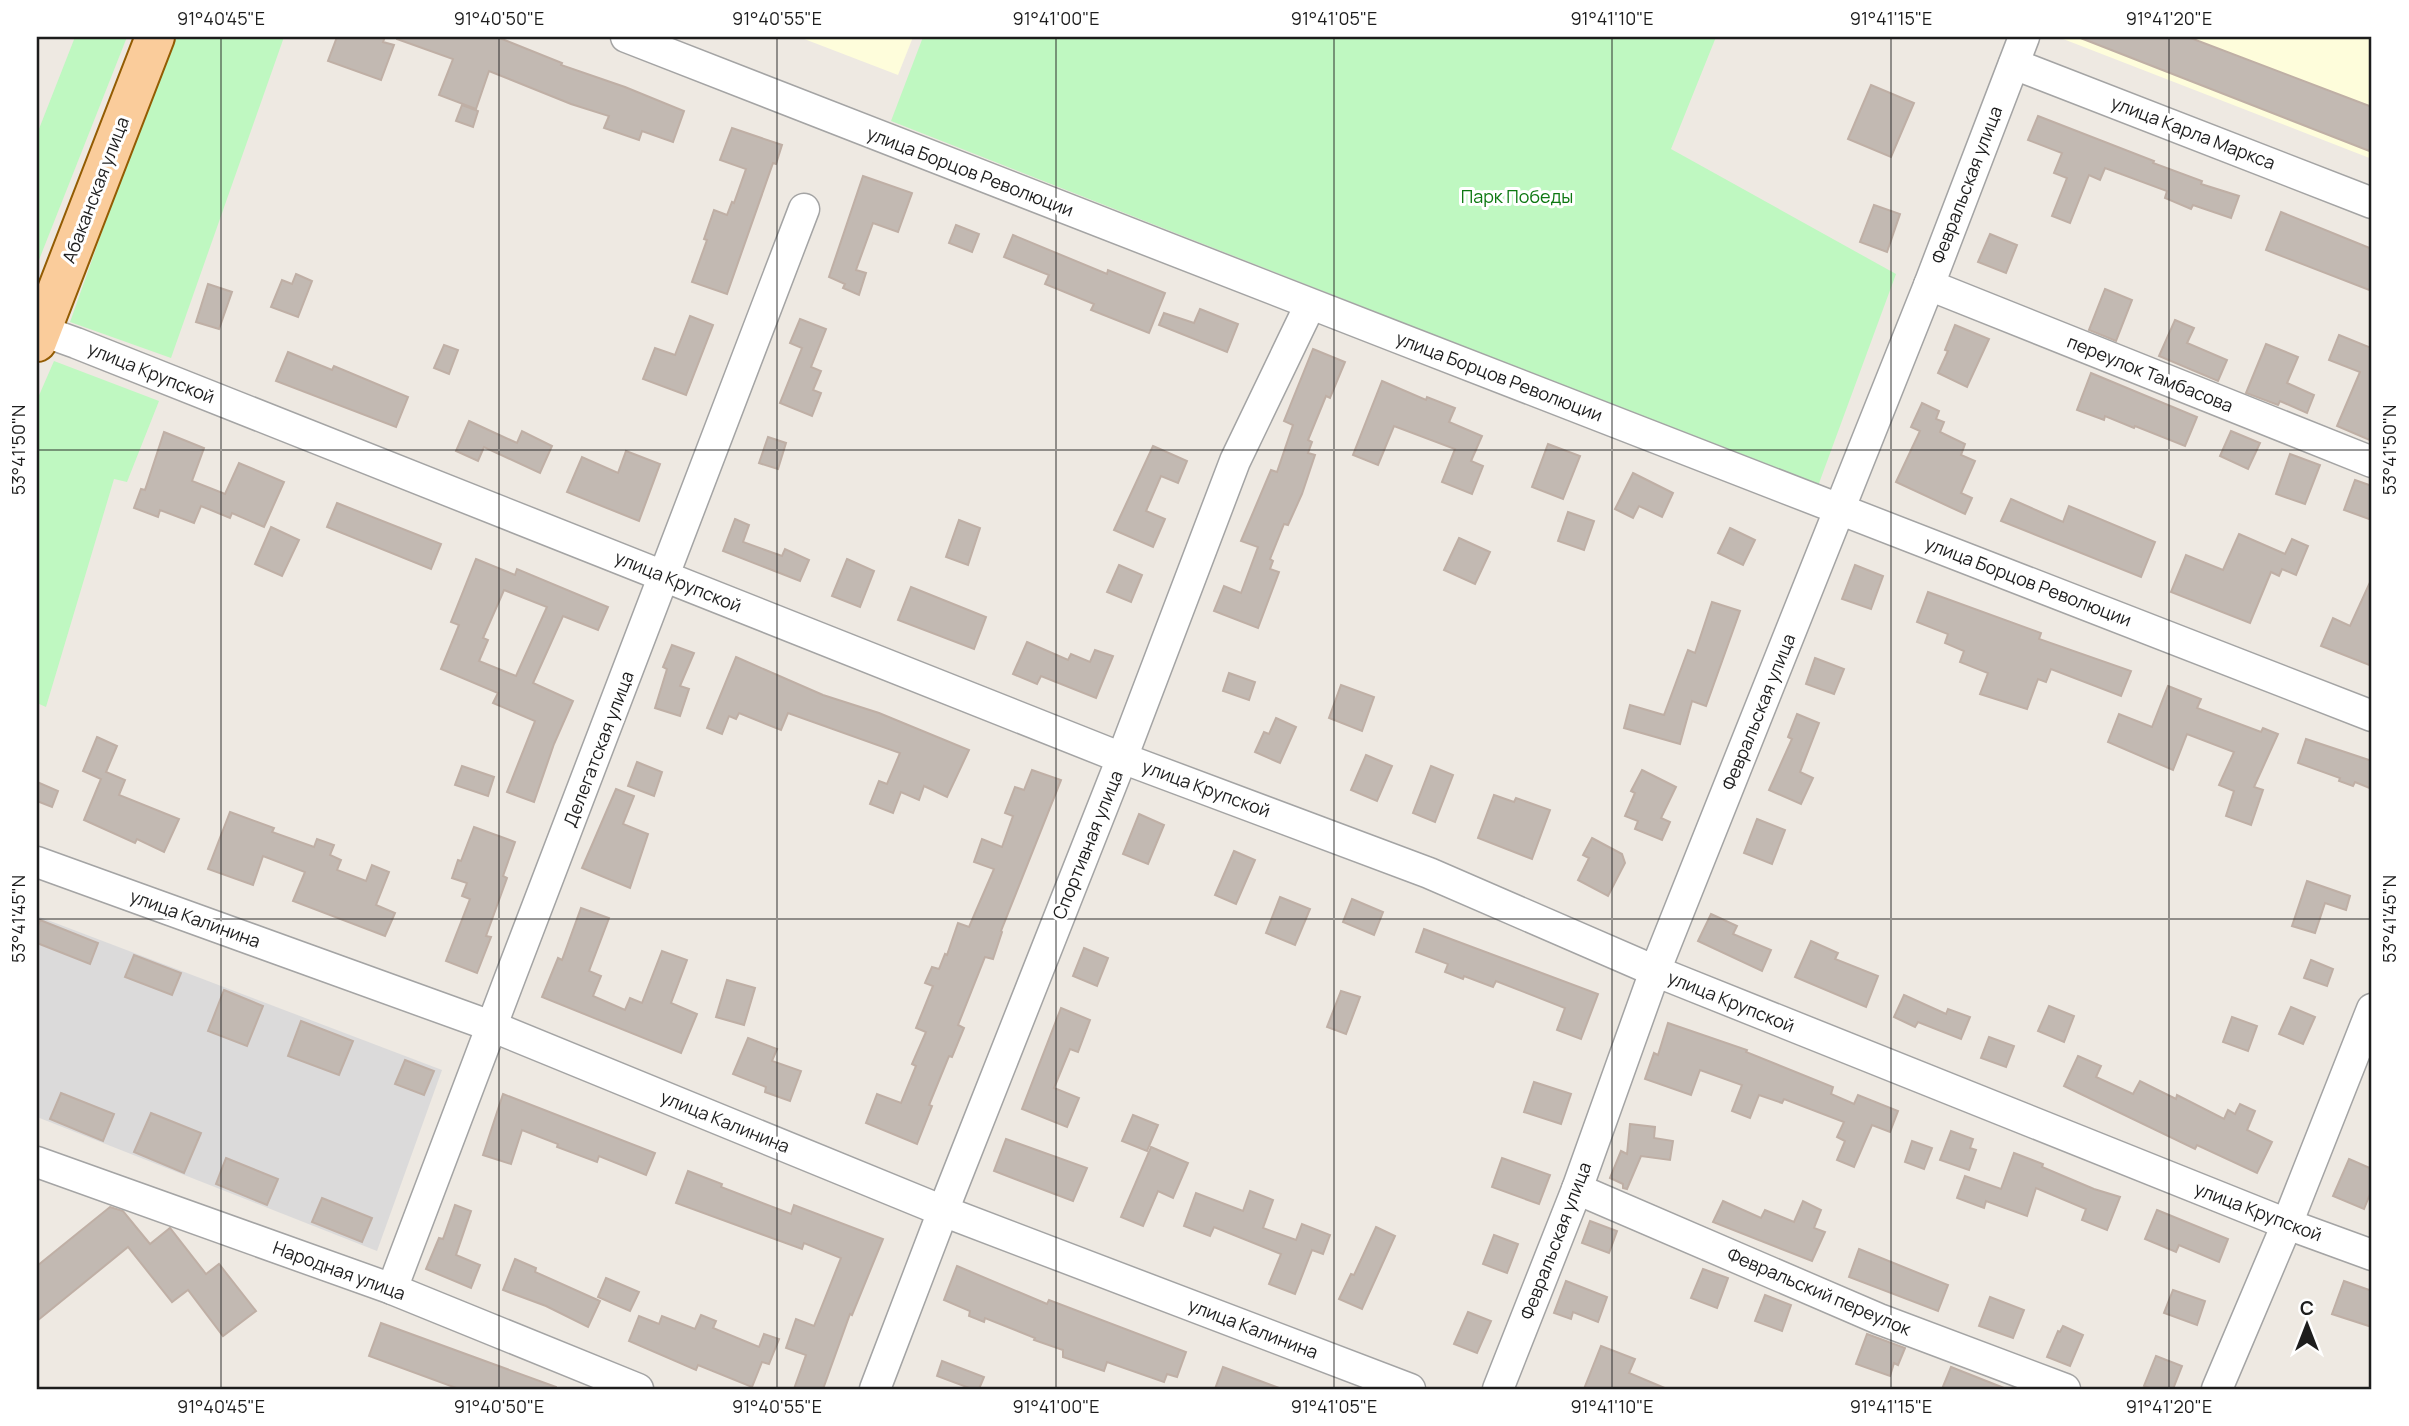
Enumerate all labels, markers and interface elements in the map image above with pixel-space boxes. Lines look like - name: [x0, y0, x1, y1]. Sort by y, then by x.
- text: 91°40'45"E: [177, 6, 265, 30]
- text: 91°40'50"E: [454, 6, 544, 30]
- text: 91°40'55"E: [732, 6, 822, 30]
- text: 91°41'00"E: [1012, 6, 1100, 30]
- text: 91°41'05"E: [1291, 6, 1377, 30]
- text: 91°41'10"E: [1570, 6, 1654, 30]
- text: 91°41'15"E: [1850, 6, 1932, 30]
- text: 91°41'20"E: [2126, 6, 2212, 30]
- street label: улица Карла Маркса: [2108, 90, 2279, 174]
- street label: Февральская улица: [1925, 102, 2007, 267]
- street label: Абаканская улица: [56, 113, 134, 266]
- street label: улица Борцов Революции: [864, 121, 1077, 222]
- park label: Парк Победы: [1461, 184, 1573, 208]
- street label: улица Борцов Революции: [1393, 326, 1606, 427]
- street label: переулок Тамбасова: [2064, 329, 2237, 417]
- street label: улица Крупской: [84, 336, 218, 408]
- text: 53°41'50"N: [6, 405, 30, 495]
- text: 53°41'50"N: [2377, 405, 2401, 495]
- street label: улица Борцов Революции: [1922, 531, 2135, 632]
- street label: улица Крупской: [611, 545, 745, 617]
- street label: Февральская улица: [1716, 630, 1800, 793]
- street label: Делегатская улица: [557, 667, 639, 830]
- street label: улица Крупской: [1139, 754, 1274, 822]
- street label: Спортивная улица: [1046, 767, 1128, 923]
- text: 53°41'45"N: [6, 875, 30, 963]
- text: 53°41'45"N: [2377, 875, 2401, 963]
- street label: улица Калинина: [127, 883, 264, 953]
- street label: улица Крупской: [1664, 965, 1798, 1037]
- street label: улица Калинина: [657, 1084, 794, 1158]
- street label: Февральская улица: [1514, 1158, 1596, 1323]
- street label: улица Крупской: [2191, 1176, 2326, 1246]
- street label: Народная улица: [270, 1235, 409, 1305]
- street label: Февральский переулок: [1724, 1241, 1916, 1341]
- north arrow: [2272, 1290, 2342, 1360]
- street label: улица Калинина: [1185, 1292, 1322, 1364]
- text: С: [2300, 1295, 2314, 1321]
- text: 91°40'45"E: [177, 1394, 265, 1418]
- text: 91°40'50"E: [454, 1394, 544, 1418]
- text: 91°40'55"E: [732, 1394, 822, 1418]
- text: 91°41'00"E: [1012, 1394, 1100, 1418]
- text: 91°41'05"E: [1291, 1394, 1377, 1418]
- text: 91°41'10"E: [1570, 1394, 1654, 1418]
- text: 91°41'15"E: [1850, 1394, 1932, 1418]
- text: 91°41'20"E: [2126, 1394, 2212, 1418]

